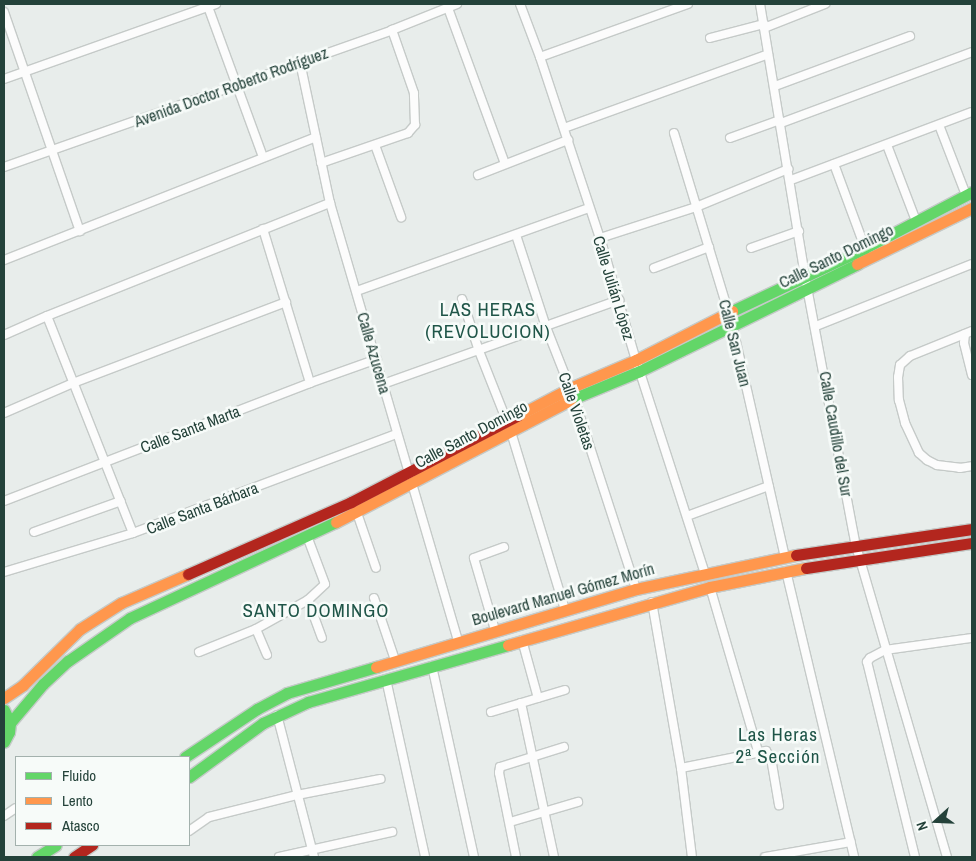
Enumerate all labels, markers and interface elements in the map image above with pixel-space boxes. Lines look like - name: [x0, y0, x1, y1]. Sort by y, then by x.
- street label: Avenida Doctor Roberto Rodríguez: [132, 43, 330, 131]
- street label: Calle Santo Domingo: [776, 220, 896, 292]
- street label: Calle Julián López: [589, 234, 639, 342]
- street label: Calle San Juan: [715, 298, 755, 388]
- district label: LAS HERAS (REVOLUCION): [424, 299, 552, 343]
- street label: Calle Azucena: [353, 310, 395, 396]
- street label: Calle Violetas: [555, 370, 599, 452]
- street label: Calle Caudillo del Sur: [816, 370, 856, 498]
- street label: Calle Santo Domingo: [411, 396, 531, 472]
- street label: Calle Santa Marta: [138, 401, 242, 457]
- street label: Calle Santa Bárbara: [143, 478, 261, 538]
- street label: Boulevard Manuel Gómez Morín: [470, 559, 656, 629]
- district label: SANTO DOMINGO: [241, 600, 391, 622]
- district label: Las Heras 2ª Sección: [737, 724, 819, 768]
- legend: [15, 756, 190, 846]
- text: Fluido: [62, 765, 96, 786]
- text: Lento: [62, 790, 93, 811]
- north arrow: [911, 796, 961, 846]
- text: Atasco: [62, 815, 100, 836]
- text: N: [912, 819, 932, 833]

